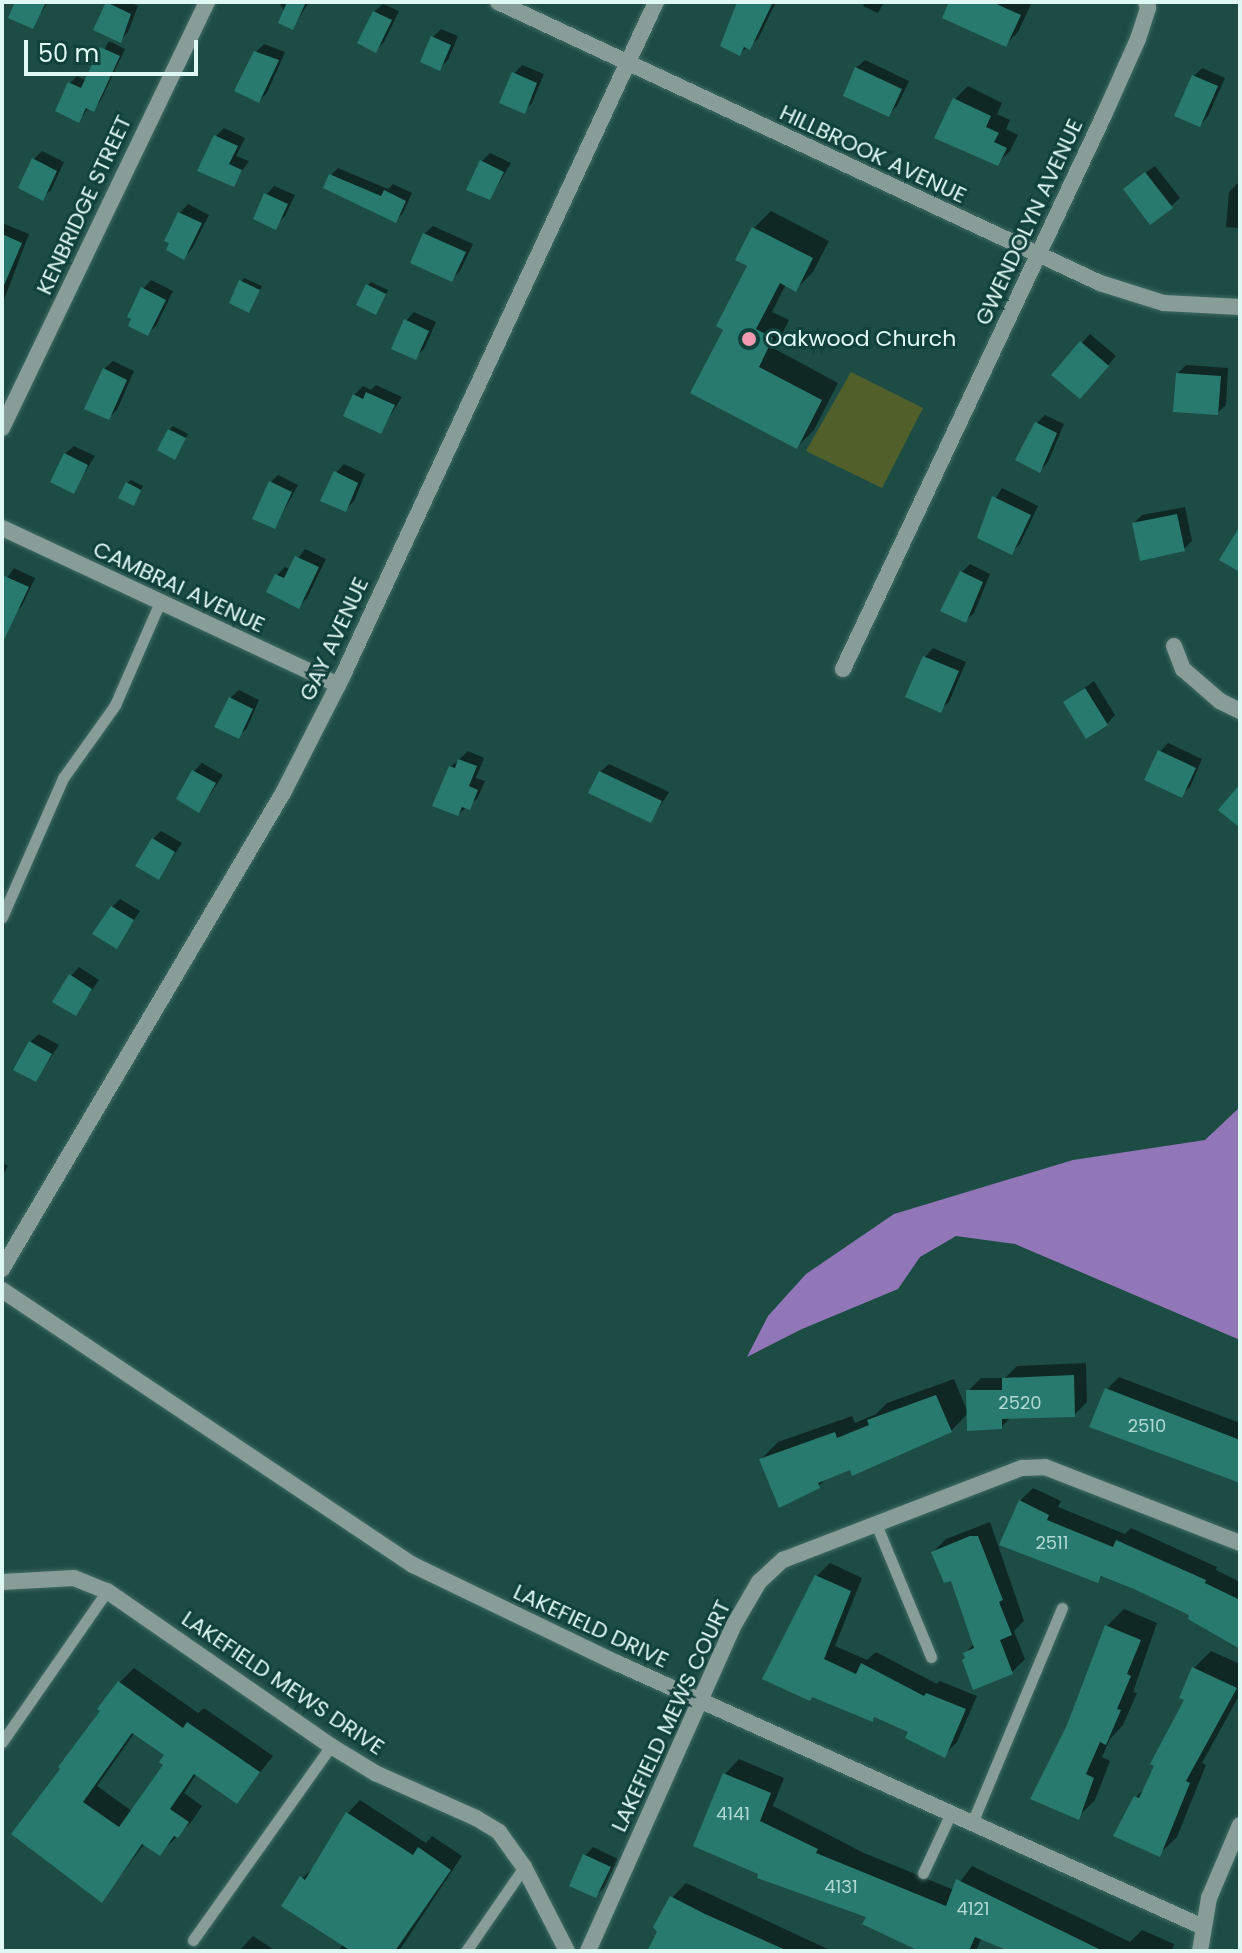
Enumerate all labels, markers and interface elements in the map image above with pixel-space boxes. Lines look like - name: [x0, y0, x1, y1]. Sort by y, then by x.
- scale bar: [28, 24, 202, 74]
- text: 50 m: [38, 37, 99, 70]
- street label: HILLBROOK AVENUE: [776, 99, 970, 209]
- street label: KENBRIDGE STREET: [31, 111, 137, 299]
- street label: GWENDOLYN AVENUE: [970, 115, 1088, 329]
- place label: Oakwood Church: [765, 326, 956, 352]
- marker: Oakwood Church: [740, 330, 758, 348]
- street label: CAMBRAI AVENUE: [89, 536, 269, 638]
- street label: GAY AVENUE: [294, 573, 374, 705]
- house number: 2520: [998, 1392, 1042, 1414]
- house number: 2510: [1128, 1415, 1166, 1437]
- house number: 2511: [1035, 1532, 1069, 1554]
- street label: LAKEFIELD DRIVE: [509, 1579, 673, 1673]
- street label: LAKEFIELD MEWS COURT: [606, 1596, 736, 1836]
- street label: LAKEFIELD MEWS DRIVE: [177, 1605, 389, 1761]
- house number: 4141: [716, 1803, 750, 1825]
- house number: 4131: [824, 1876, 858, 1898]
- house number: 4121: [956, 1898, 990, 1920]

